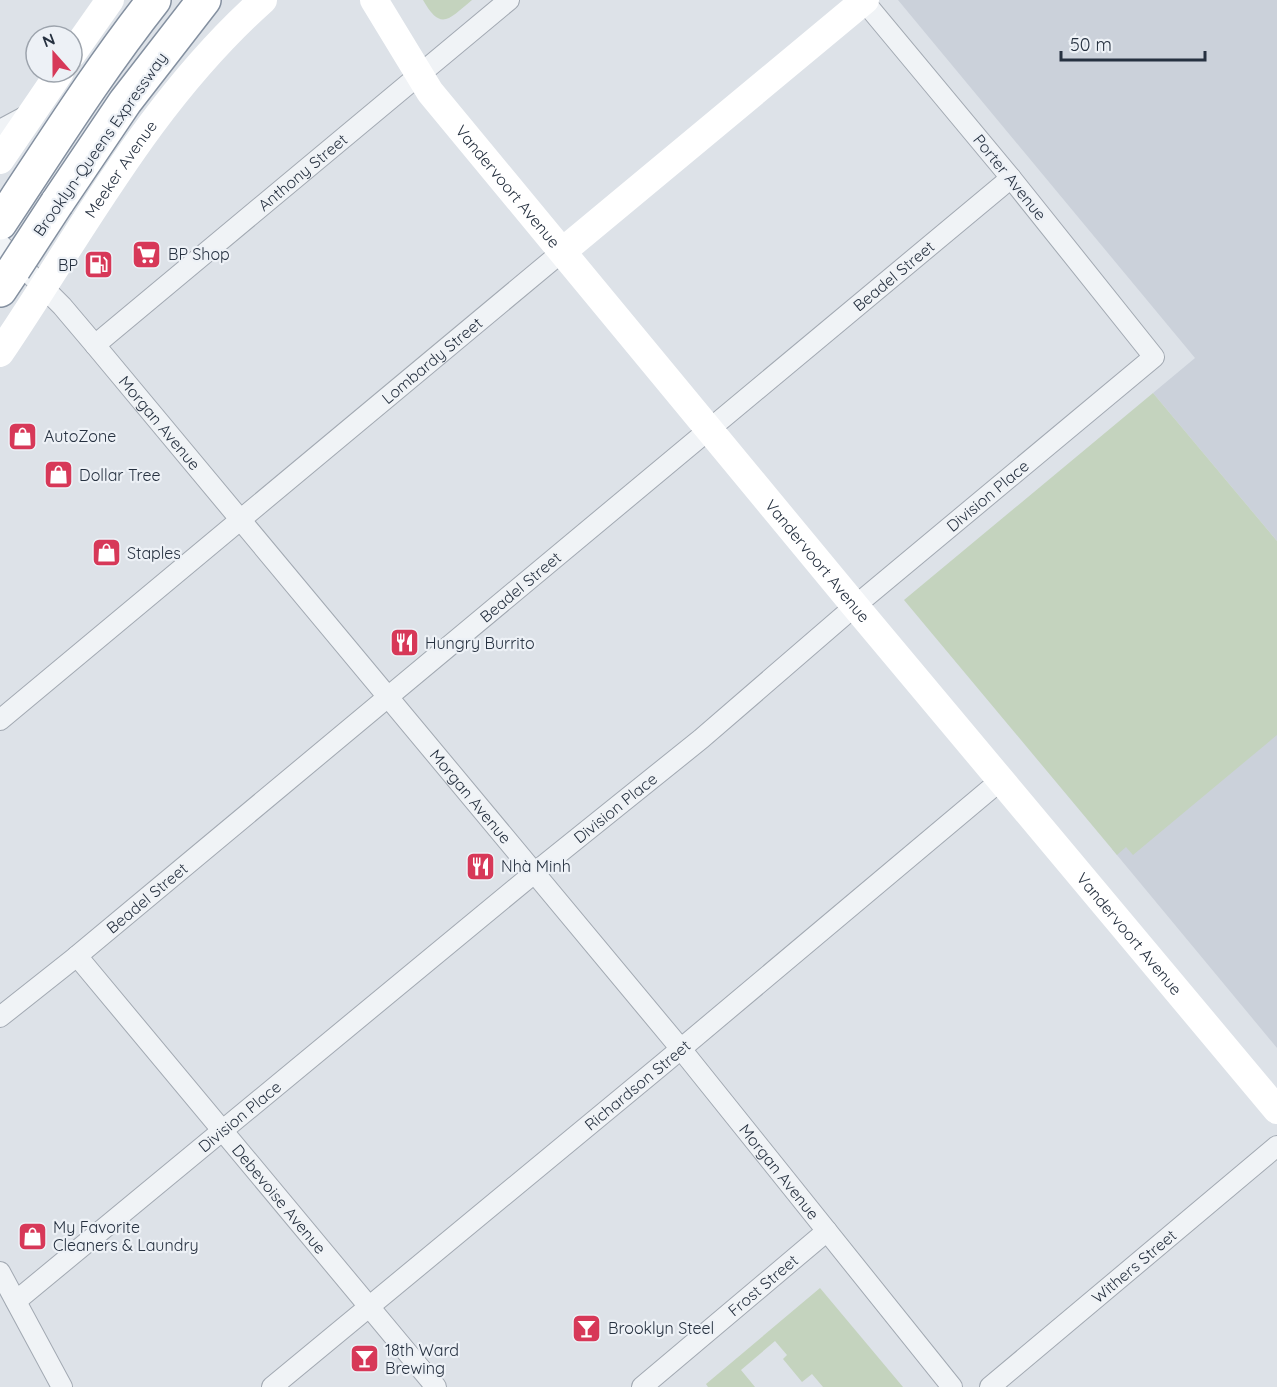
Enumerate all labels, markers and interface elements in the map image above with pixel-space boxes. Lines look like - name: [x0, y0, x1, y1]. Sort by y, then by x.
- north arrow: [24, 24, 84, 84]
- scale bar: [1061, 24, 1205, 62]
- text: N: [40, 29, 58, 51]
- text: 50 m: [1070, 33, 1112, 56]
- street label: Brooklyn-Queens Expressway: [29, 48, 171, 240]
- street label: Meeker Avenue: [80, 116, 161, 222]
- street label: Vandervoort Avenue: [451, 121, 565, 252]
- street label: Anthony Street: [254, 129, 351, 215]
- street label: Porter Avenue: [969, 130, 1051, 224]
- street label: Beadel Street: [849, 236, 938, 315]
- supermarket icon: BP Shop: [131, 238, 163, 270]
- place label: BP Shop: [168, 244, 230, 264]
- fuel station icon: BP: [83, 249, 115, 281]
- place label: BP: [58, 255, 78, 275]
- street label: Lombardy Street: [377, 313, 486, 408]
- street label: Morgan Avenue: [115, 372, 205, 474]
- shop icon: AutoZone: [7, 420, 39, 452]
- place label: AutoZone: [44, 426, 116, 446]
- street label: Division Place: [942, 456, 1033, 536]
- shop icon: Dollar Tree: [42, 459, 74, 491]
- place label: Dollar Tree: [79, 465, 160, 485]
- street label: Vandervoort Avenue: [761, 495, 874, 626]
- shop icon: Staples: [90, 537, 122, 569]
- place label: Staples: [127, 543, 181, 563]
- street label: Beadel Street: [475, 547, 565, 626]
- restaurant icon: Hungry Burrito: [388, 627, 420, 659]
- place label: Hungry Burrito: [425, 633, 535, 653]
- street label: Morgan Avenue: [426, 745, 516, 848]
- street label: Division Place: [569, 768, 661, 847]
- restaurant icon: Nhà Minh: [464, 850, 496, 882]
- place label: Nhà Minh: [501, 856, 571, 876]
- street label: Beadel Street: [102, 858, 191, 938]
- street label: Vandervoort Avenue: [1072, 868, 1186, 999]
- street label: Richardson Street: [580, 1035, 694, 1135]
- street label: Division Place: [194, 1076, 285, 1156]
- street label: Morgan Avenue: [735, 1120, 824, 1224]
- street label: Debevoise Avenue: [228, 1140, 331, 1258]
- place label: My Favorite Cleaners & Laundry: [53, 1217, 199, 1255]
- shop icon: My Favorite Cleaners & Laundry: [16, 1220, 48, 1252]
- street label: Withers Street: [1088, 1225, 1180, 1307]
- street label: Frost Street: [724, 1250, 802, 1320]
- bar icon: Brooklyn Steel: [571, 1312, 603, 1344]
- place label: Brooklyn Steel: [608, 1318, 714, 1338]
- place label: 18th Ward Brewing: [385, 1340, 459, 1378]
- bar icon: 18th Ward Brewing: [348, 1343, 380, 1375]

